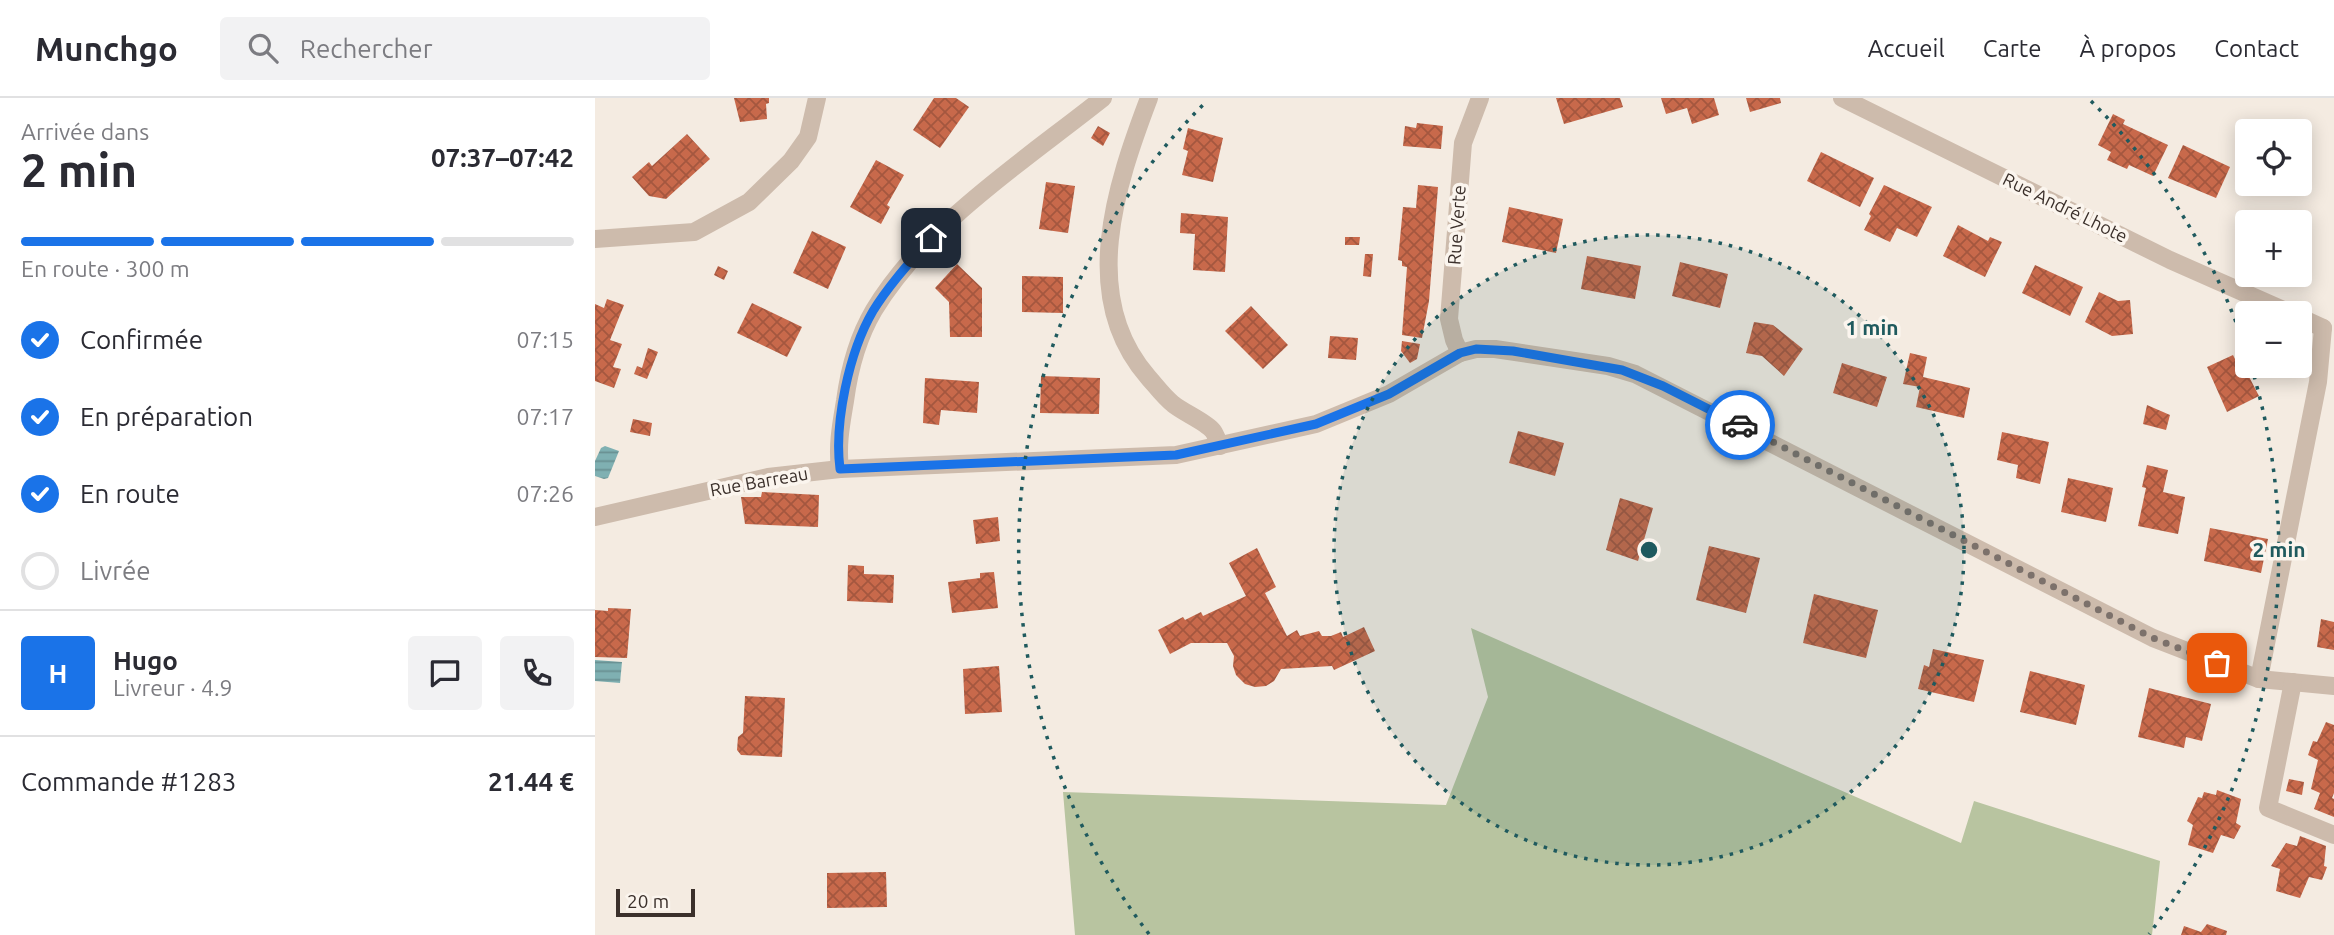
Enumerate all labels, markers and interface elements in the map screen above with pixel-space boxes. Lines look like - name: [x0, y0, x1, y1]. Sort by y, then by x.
- search box: [220, 17, 710, 80]
- icon: search: [244, 29, 282, 67]
- text: Munchgo: [35, 30, 178, 67]
- text: Rechercher: [300, 34, 433, 63]
- text: Accueil: [1868, 35, 1945, 62]
- text: Carte: [1983, 35, 2042, 62]
- text: À propos: [2080, 35, 2176, 62]
- text: Contact: [2214, 35, 2299, 62]
- text: Arrivée dans: [21, 119, 149, 144]
- map controls: [2235, 119, 2312, 378]
- button: locate: [2235, 119, 2312, 196]
- text: 07:37–07:42: [431, 143, 574, 172]
- text: 2 min: [21, 144, 137, 196]
- street label: Rue André Lhote: [2000, 168, 2131, 246]
- street label: Rue Verte: [1443, 184, 1469, 266]
- pin: [901, 208, 961, 268]
- button: +: [2235, 210, 2312, 287]
- icon: home: [912, 219, 950, 257]
- text: En route · 300 m: [21, 256, 190, 281]
- button: −: [2235, 301, 2312, 378]
- text: 1 min: [1845, 315, 1899, 339]
- icon: check: [21, 321, 59, 359]
- text: Confirmée: [80, 325, 203, 354]
- text: 07:15: [516, 327, 574, 352]
- courier: [1705, 390, 1775, 460]
- icon: check: [21, 398, 59, 436]
- text: En préparation: [80, 402, 253, 431]
- text: 07:17: [516, 404, 574, 429]
- icon: car: [1721, 406, 1759, 444]
- street label: Rue Barreau: [708, 463, 809, 499]
- icon: check: [21, 475, 59, 513]
- text: En route: [80, 479, 180, 508]
- text: 07:26: [516, 481, 574, 506]
- text: 2 min: [2252, 537, 2306, 561]
- centre of rings: [1637, 538, 1661, 562]
- text: Livrée: [80, 556, 151, 585]
- pin: [2187, 633, 2247, 693]
- button: chat: [408, 636, 482, 710]
- button: phone: [500, 636, 574, 710]
- icon: bag: [2198, 644, 2236, 682]
- text: Hugo: [113, 646, 178, 675]
- text: H: [49, 659, 67, 688]
- text: Livreur · 4.9: [113, 675, 233, 700]
- text: Commande #1283: [21, 767, 237, 796]
- text: 21.44 €: [488, 767, 574, 796]
- scale bar: [616, 886, 695, 918]
- text: 20 m: [627, 890, 669, 912]

